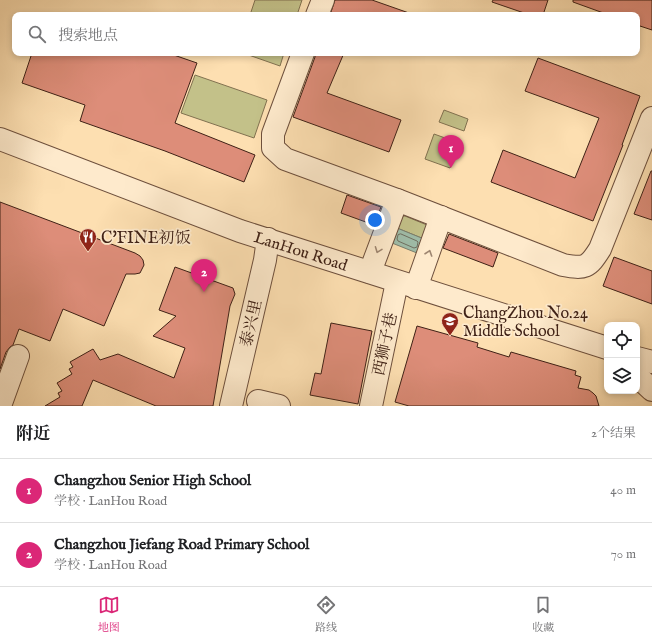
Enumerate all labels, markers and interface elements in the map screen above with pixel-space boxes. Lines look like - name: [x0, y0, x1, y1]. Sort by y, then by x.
- search box: [12, 12, 640, 56]
- icon: search: [26, 23, 48, 45]
- text: 搜索地点: [58, 26, 118, 45]
- pin: 1: [438, 135, 464, 168]
- your location: [365, 210, 385, 230]
- restaurant icon: C'FINE初饭: [78, 227, 98, 252]
- street label: LanHou Road: [251, 228, 350, 277]
- place label: C'FINE初饭: [101, 229, 191, 249]
- one-way arrow: [375, 246, 383, 253]
- one-way arrow: [424, 249, 432, 256]
- pin: 2: [191, 259, 217, 292]
- street label: 泰兴里: [237, 298, 267, 349]
- place label: ChangZhou No.24 Middle School: [463, 304, 588, 342]
- street label: 西狮子巷: [370, 311, 402, 378]
- school or university icon: ChangZhou No.24 Middle School: [440, 311, 460, 336]
- map controls: [604, 322, 640, 394]
- button: locate: [604, 322, 640, 358]
- button: layers: [604, 358, 640, 394]
- text: 附近: [16, 424, 50, 445]
- text: 2个结果: [591, 425, 636, 442]
- text: Changzhou Senior High School: [54, 471, 251, 490]
- text: 1: [27, 482, 31, 499]
- text: 40 m: [610, 482, 636, 499]
- text: 学校 · LanHou Road: [54, 493, 167, 510]
- text: Changzhou Jiefang Road Primary School: [54, 535, 309, 554]
- text: 2: [26, 546, 32, 563]
- text: 70 m: [611, 546, 636, 563]
- text: 学校 · LanHou Road: [54, 557, 167, 574]
- tab: 地图: [98, 594, 120, 635]
- tab: 路线: [315, 594, 337, 635]
- tab: 收藏: [532, 594, 554, 635]

